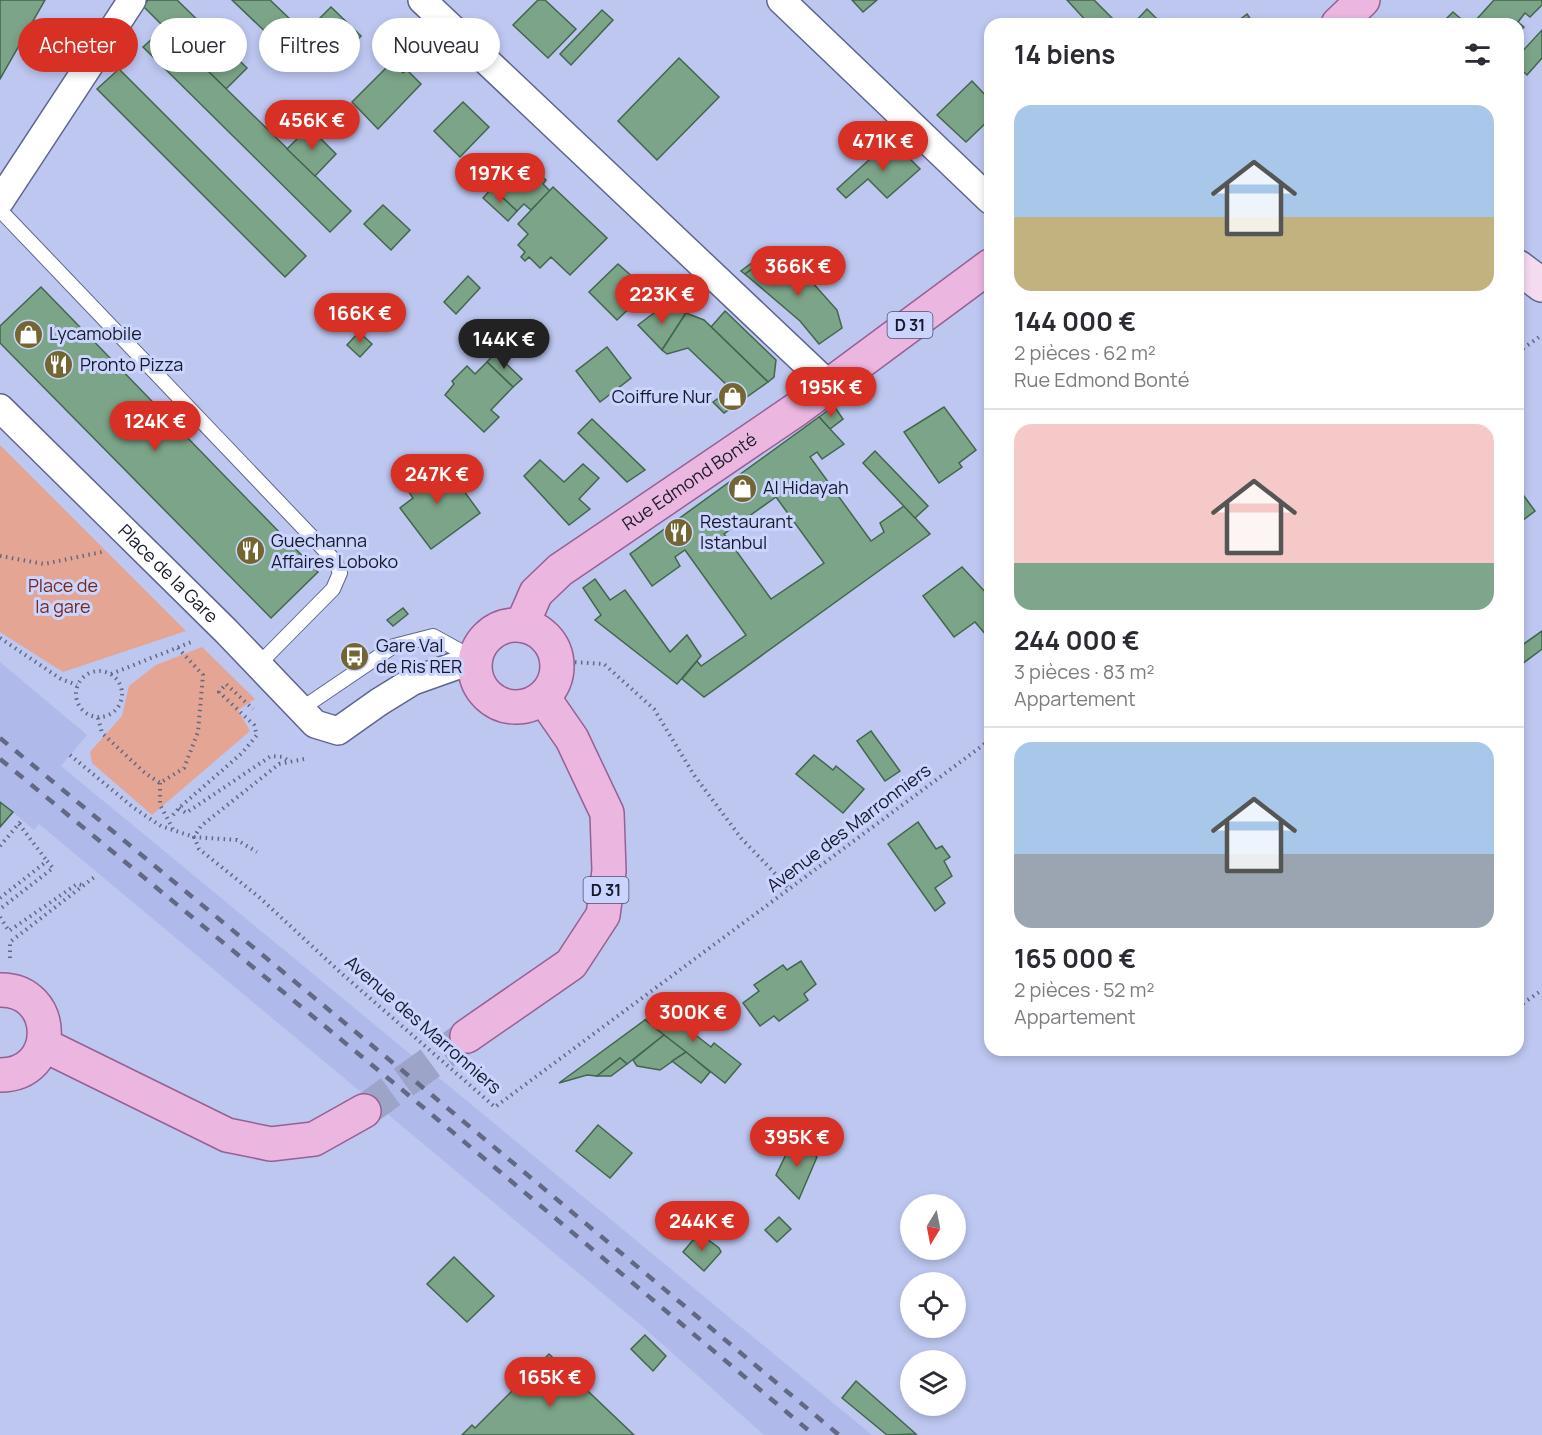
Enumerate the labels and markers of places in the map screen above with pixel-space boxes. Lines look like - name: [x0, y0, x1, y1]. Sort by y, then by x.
- pin: 456K €: [263, 100, 361, 151]
- pin: 471K €: [834, 121, 932, 172]
- pin: 197K €: [451, 153, 549, 204]
- pin: 366K €: [749, 246, 847, 297]
- pin: 223K €: [613, 274, 711, 325]
- pin: 166K €: [311, 293, 409, 344]
- shop icon: Lycamobile: [12, 318, 44, 350]
- pin: 144K €: [455, 319, 553, 370]
- place label: Lycamobile: [49, 321, 142, 345]
- restaurant icon: Pronto Pizza: [43, 349, 75, 381]
- place label: Pronto Pizza: [80, 352, 183, 376]
- pin: 195K €: [782, 367, 880, 418]
- shop icon: Coiffure Nur: [717, 381, 749, 413]
- place label: Coiffure Nur: [612, 384, 713, 408]
- pin: 124K €: [106, 401, 204, 452]
- pin: 247K €: [388, 454, 486, 505]
- shop icon: Al Hidayah: [726, 472, 758, 504]
- place label: Al Hidayah: [763, 475, 849, 499]
- place label: Restaurant Istanbul: [700, 509, 793, 554]
- restaurant icon: Restaurant Istanbul: [663, 516, 695, 548]
- place label: Guechanna Affaires Loboko: [271, 528, 398, 573]
- restaurant icon: Guechanna Affaires Loboko: [234, 535, 266, 567]
- place label: Gare Val de Ris RER: [376, 633, 462, 678]
- bus stop icon: Gare Val de Ris RER: [339, 640, 371, 672]
- pin: 300K €: [644, 992, 742, 1043]
- pin: 395K €: [748, 1117, 846, 1168]
- pin: 244K €: [653, 1201, 751, 1252]
- pin: 165K €: [501, 1357, 599, 1408]

